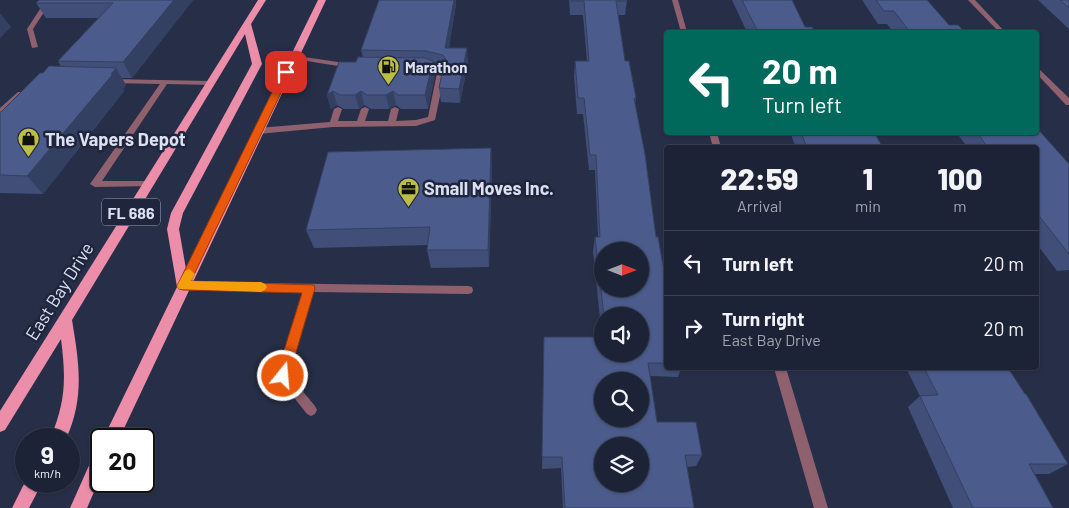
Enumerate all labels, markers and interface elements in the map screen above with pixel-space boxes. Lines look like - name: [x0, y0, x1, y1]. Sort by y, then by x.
- text: 20 m: [762, 49, 838, 91]
- icon: left: [679, 50, 744, 115]
- pin: [265, 51, 307, 93]
- fuel station icon: Marathon: [377, 55, 401, 86]
- icon: arrive: [272, 58, 300, 86]
- place label: Marathon: [405, 58, 467, 76]
- text: Turn left: [762, 91, 842, 117]
- shop icon: The Vapers Depot: [17, 127, 41, 158]
- place label: The Vapers Depot: [45, 128, 186, 150]
- text: 22:59: [721, 160, 798, 196]
- text: 1: [863, 160, 873, 196]
- text: 100: [937, 160, 982, 196]
- office icon: Small Moves Inc.: [396, 176, 420, 207]
- place label: Small Moves Inc.: [424, 177, 554, 199]
- text: Arrival: [737, 196, 782, 215]
- text: min: [855, 196, 881, 215]
- text: m: [953, 196, 967, 215]
- road number: FL 686: [102, 198, 160, 226]
- street label: East Bay Drive: [20, 238, 98, 344]
- north arrow: [594, 242, 649, 298]
- map controls: [594, 242, 649, 492]
- icon: left: [679, 249, 707, 277]
- text: Turn left: [722, 252, 793, 275]
- text: 20 m: [984, 252, 1024, 275]
- button: sound: [594, 307, 649, 362]
- text: Turn right: [722, 307, 804, 330]
- icon: right: [679, 314, 707, 342]
- text: 20 m: [984, 317, 1024, 340]
- text: East Bay Drive: [722, 330, 821, 349]
- position arrow: [256, 349, 308, 401]
- button: search: [594, 372, 649, 427]
- speed limit sign: 20: [90, 428, 155, 493]
- button: layers: [594, 437, 649, 492]
- text: 9: [41, 439, 54, 469]
- text: km/h: [34, 466, 61, 480]

